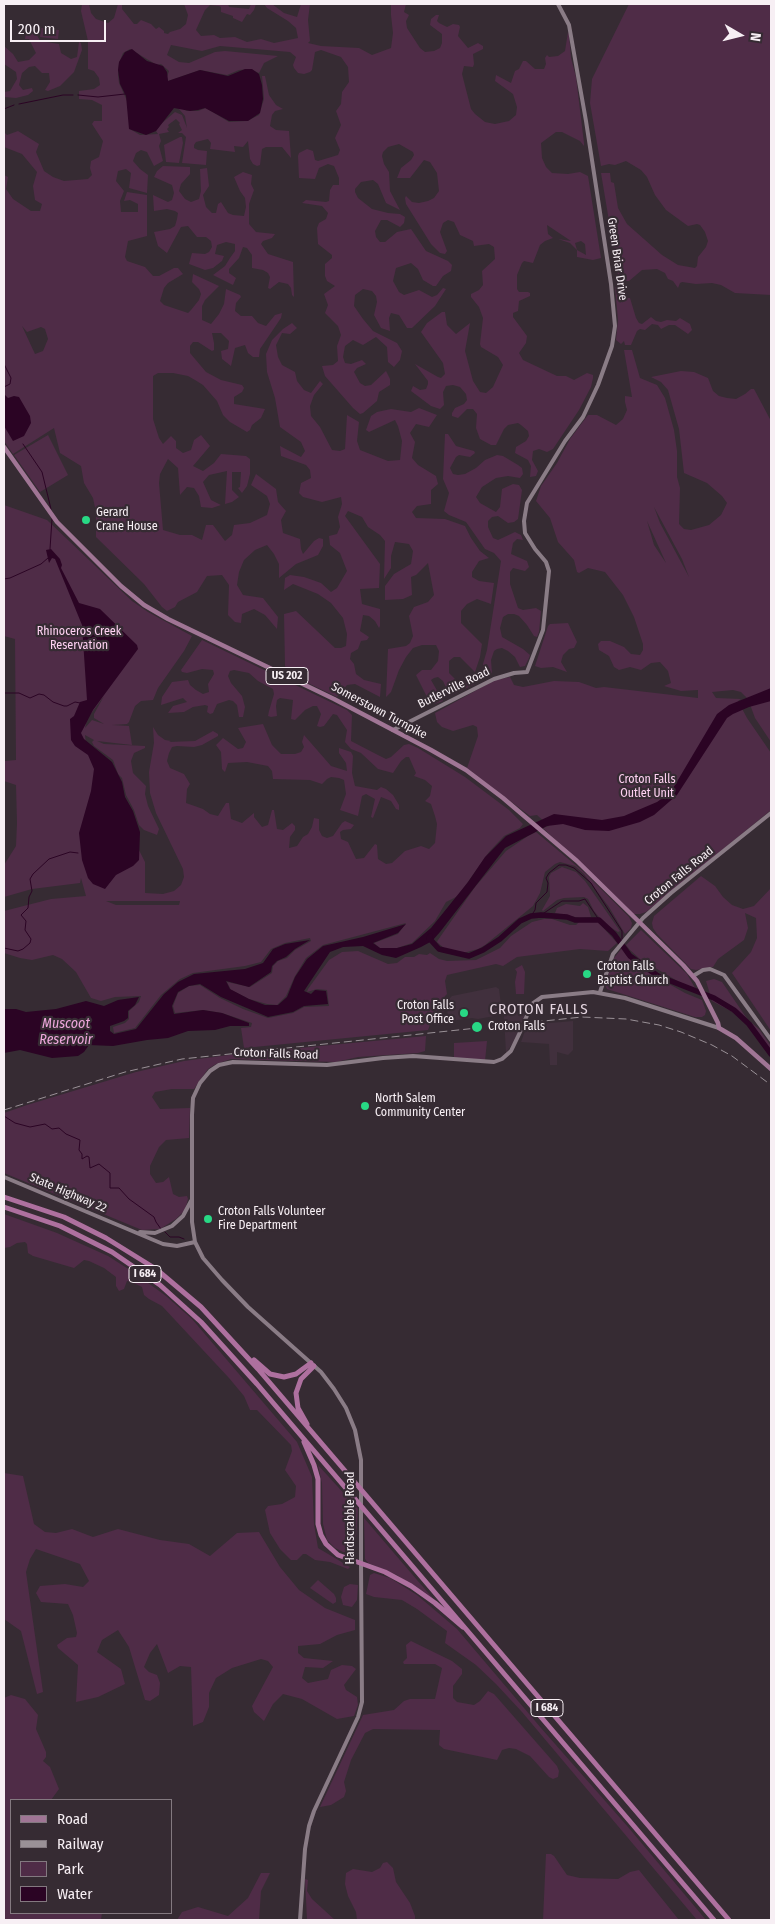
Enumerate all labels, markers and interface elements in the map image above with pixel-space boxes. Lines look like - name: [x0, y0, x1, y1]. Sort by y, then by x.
- scale bar: [12, 10, 109, 42]
- north arrow: [715, 10, 765, 60]
- text: 200 m: [18, 20, 55, 38]
- text: N: [746, 32, 764, 42]
- street label: Green Briar Drive: [604, 217, 630, 301]
- place label: Gerard Crane House: [96, 506, 158, 534]
- marker: Gerard Crane House: [80, 514, 92, 526]
- park label: Rhinoceros Creek Reservation: [37, 625, 121, 653]
- street label: Butlerville Road: [416, 664, 492, 712]
- road number: US 202: [266, 668, 308, 684]
- street label: Somerstown Turnpike: [329, 680, 429, 742]
- park label: Croton Falls Outlet Unit: [618, 773, 676, 801]
- street label: Croton Falls Road: [642, 844, 716, 908]
- place label: Croton Falls Baptist Church: [597, 960, 669, 988]
- marker: Croton Falls Baptist Church: [581, 968, 593, 980]
- place label: Croton Falls Post Office: [397, 999, 454, 1027]
- district label: CROTON FALLS: [488, 1001, 590, 1019]
- marker: Croton Falls Post Office: [458, 1007, 470, 1019]
- water label: Muscoot Reservoir: [39, 1016, 93, 1048]
- marker: Croton Falls: [470, 1020, 484, 1034]
- place label: Croton Falls: [488, 1020, 545, 1034]
- street label: Croton Falls Road: [233, 1045, 319, 1063]
- place label: North Salem Community Center: [375, 1092, 465, 1120]
- marker: North Salem Community Center: [359, 1100, 371, 1112]
- street label: State Highway 22: [27, 1170, 109, 1216]
- place label: Croton Falls Volunteer Fire Department: [218, 1205, 326, 1233]
- marker: Croton Falls Volunteer Fire Department: [202, 1213, 214, 1225]
- road number: I 684: [129, 1266, 161, 1282]
- street label: Hardscrabble Road: [344, 1472, 358, 1564]
- road number: I 684: [531, 1700, 563, 1716]
- legend: [10, 1799, 172, 1914]
- text: Road: [57, 1810, 88, 1828]
- text: Railway: [57, 1835, 104, 1853]
- text: Park: [57, 1860, 84, 1878]
- text: Water: [57, 1885, 92, 1903]

